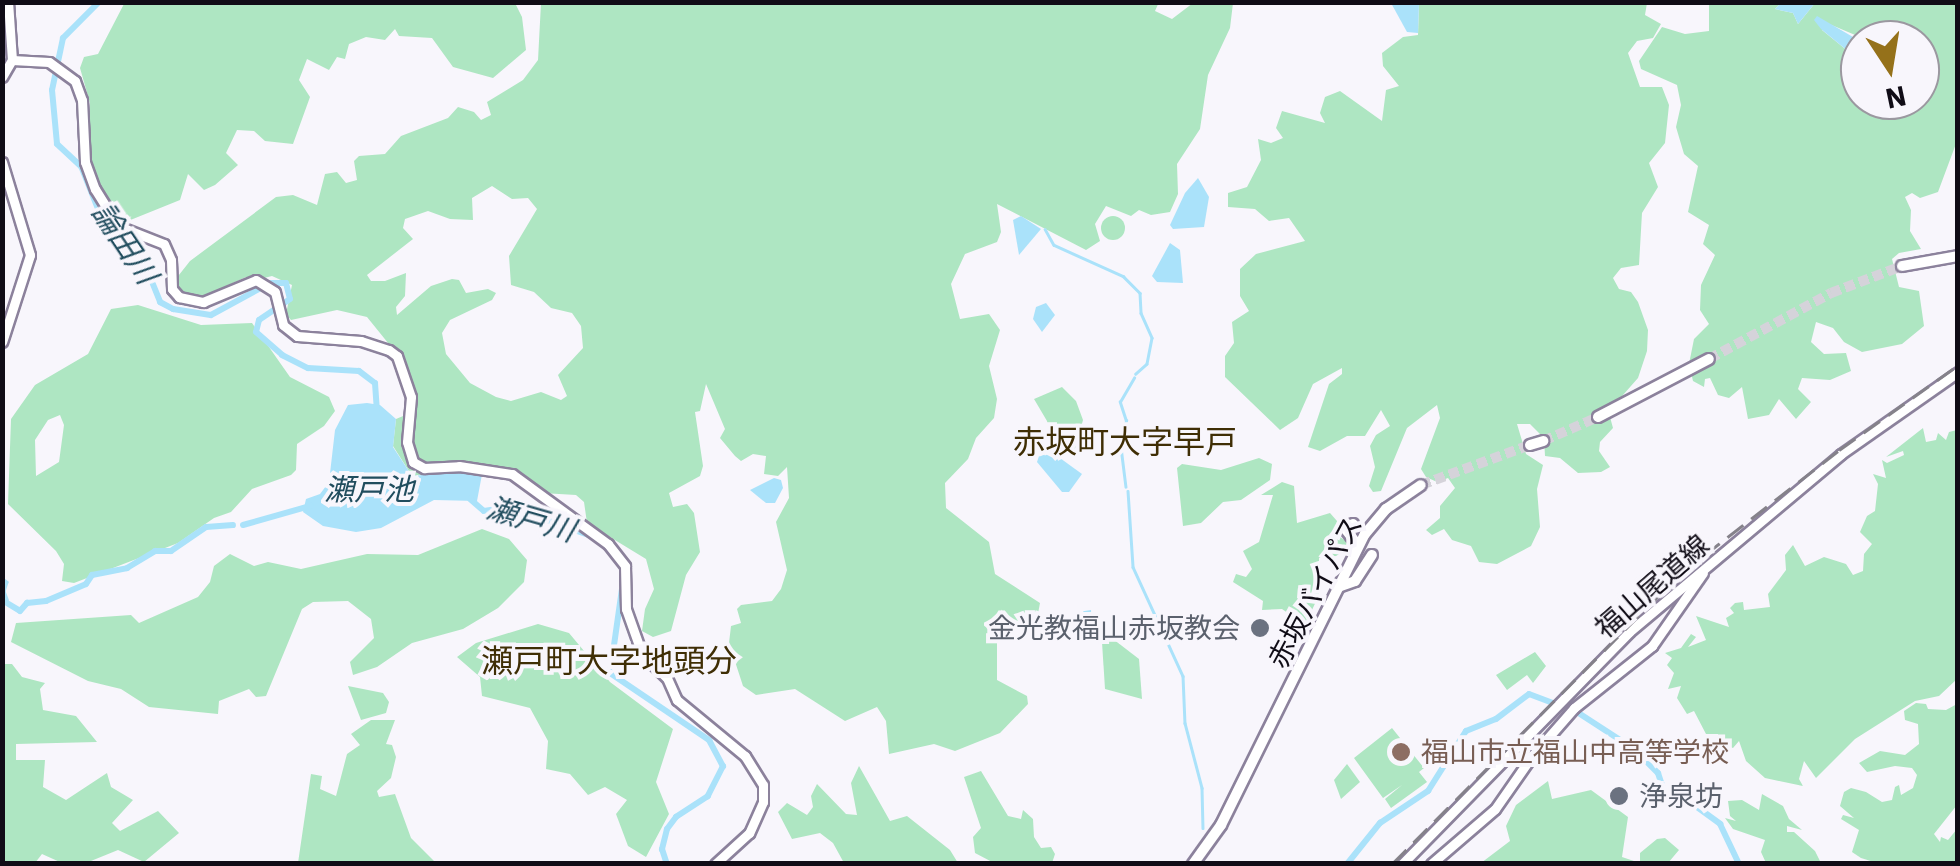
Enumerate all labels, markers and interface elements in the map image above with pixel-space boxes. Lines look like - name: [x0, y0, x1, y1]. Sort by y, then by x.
- north arrow: [1840, 20, 1940, 120]
- text: N: [1882, 78, 1910, 118]
- water label: 論田川: [85, 196, 165, 290]
- district label: 赤坂町大字早戸: [1013, 422, 1237, 460]
- water label: 瀬戸池: [324, 471, 414, 507]
- water label: 瀬戸川: [483, 489, 579, 549]
- street label: 赤坂バイパス: [1261, 510, 1369, 674]
- street label: 福山尾道線: [1588, 527, 1716, 645]
- place label: 金光教福山赤坂教会: [988, 611, 1240, 645]
- marker: 金光教福山赤坂教会: [1249, 617, 1271, 639]
- district label: 瀬戸町大字地頭分: [481, 641, 737, 679]
- place label: 福山市立福山中高等学校: [1421, 735, 1729, 769]
- marker: 福山市立福山中高等学校: [1390, 741, 1412, 763]
- place label: 浄泉坊: [1639, 779, 1723, 813]
- marker: 浄泉坊: [1608, 785, 1630, 807]

